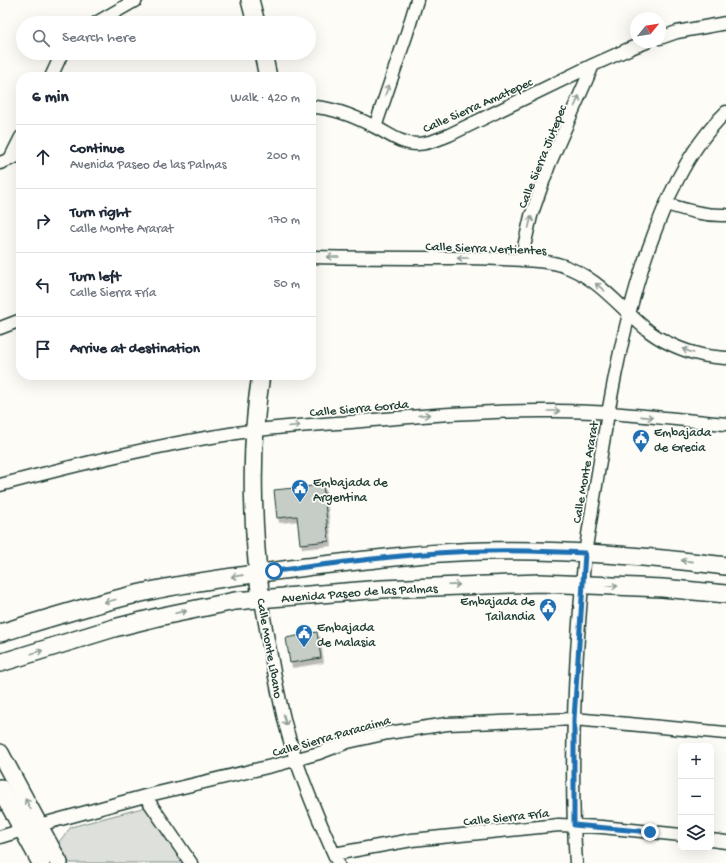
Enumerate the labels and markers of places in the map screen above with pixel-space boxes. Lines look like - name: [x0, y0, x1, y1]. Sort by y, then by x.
- place label: Embajada de Grecia: [654, 426, 712, 456]
- public building icon: Embajada de Grecia: [631, 428, 651, 453]
- place label: Embajada de Argentina: [313, 476, 388, 506]
- public building icon: Embajada de Argentina: [290, 478, 310, 503]
- place label: Embajada de Tailandia: [460, 595, 536, 625]
- public building icon: Embajada de Tailandia: [538, 597, 558, 622]
- place label: Embajada de Malasia: [317, 621, 376, 651]
- public building icon: Embajada de Malasia: [294, 623, 314, 648]

